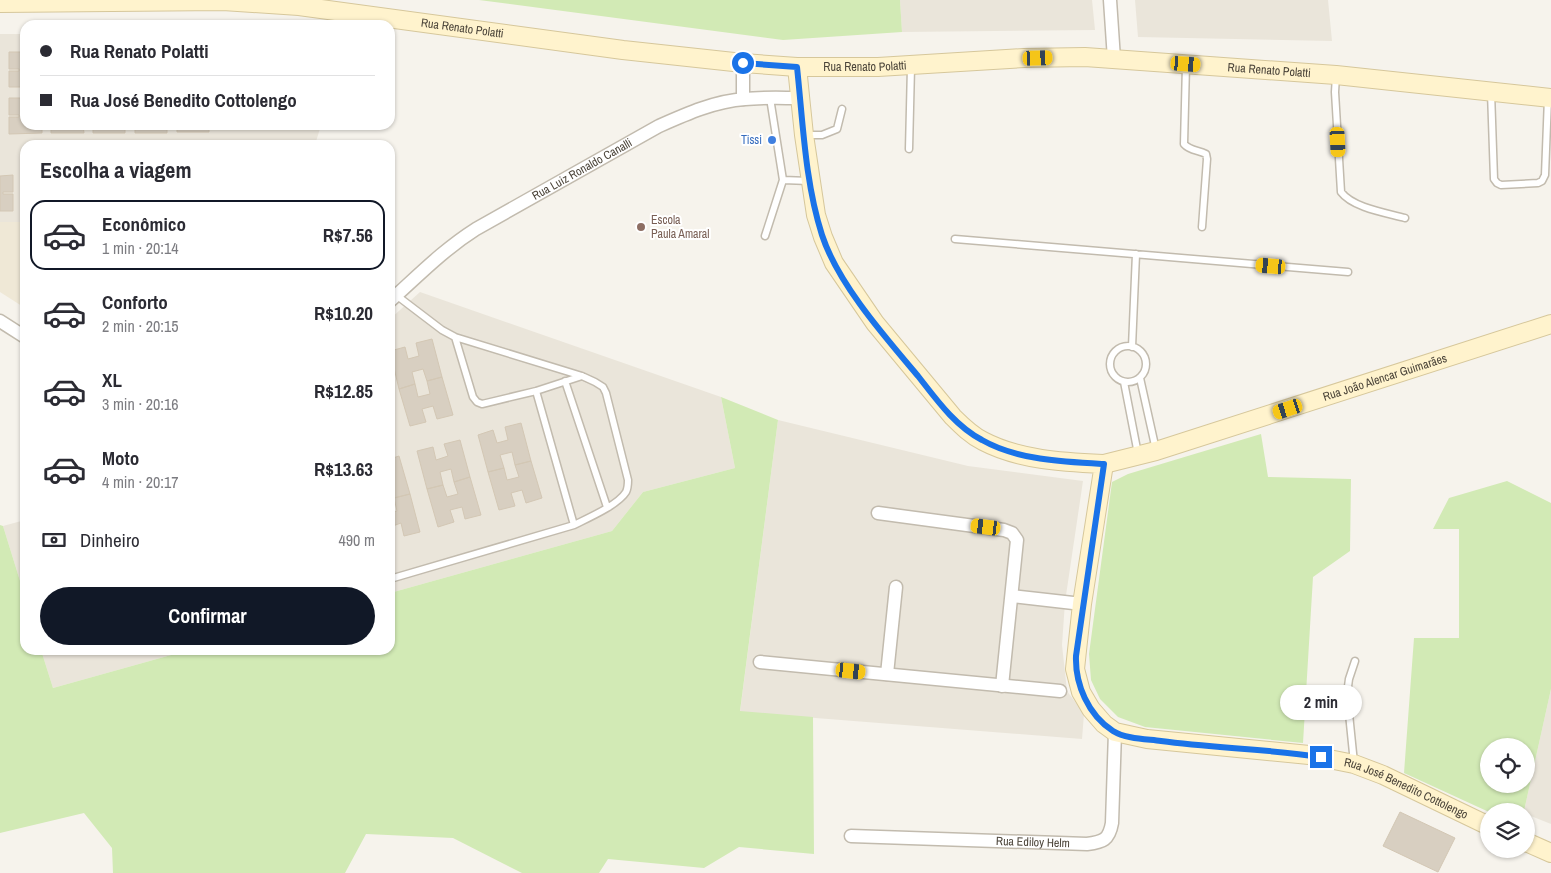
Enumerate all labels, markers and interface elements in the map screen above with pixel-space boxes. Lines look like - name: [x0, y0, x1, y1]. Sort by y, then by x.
- street label: Rua Renato Polatti: [420, 15, 505, 42]
- text: Rua Renato Polatti: [70, 38, 209, 64]
- car: [1022, 50, 1053, 66]
- route start: [732, 52, 754, 74]
- car: [1170, 55, 1201, 73]
- street label: Rua Renato Polatti: [823, 57, 907, 75]
- street label: Rua Renato Polatti: [1227, 59, 1311, 81]
- text: Rua José Benedito Cottolengo: [70, 87, 297, 113]
- car: [1329, 127, 1346, 157]
- place label: Tissi: [741, 132, 762, 148]
- marker: Tissi: [766, 134, 778, 146]
- street label: Rua Luiz Ronaldo Canalli: [529, 135, 635, 204]
- text: Escolha a viagem: [40, 155, 191, 185]
- text: Econômico: [102, 211, 186, 237]
- place label: Escola Paula Amaral: [651, 212, 710, 242]
- icon: car: [42, 213, 87, 258]
- marker: Escola Paula Amaral: [635, 221, 647, 233]
- text: R$7.56: [323, 222, 373, 248]
- text: 1 min · 20:14: [102, 237, 179, 259]
- car: [1255, 257, 1286, 275]
- text: Conforto: [102, 289, 168, 315]
- icon: car: [42, 291, 87, 336]
- text: R$10.20: [314, 300, 373, 326]
- text: 2 min · 20:15: [102, 315, 179, 337]
- street label: Rua João Alencar Guimarães: [1321, 350, 1449, 405]
- text: XL: [102, 367, 122, 393]
- icon: car: [42, 369, 87, 414]
- text: R$12.85: [314, 378, 373, 404]
- text: 3 min · 20:16: [102, 393, 179, 415]
- car: [1271, 397, 1304, 421]
- text: Moto: [102, 445, 139, 471]
- icon: car: [42, 447, 87, 492]
- text: R$13.63: [314, 456, 373, 482]
- text: 4 min · 20:17: [102, 471, 179, 493]
- car: [970, 518, 1001, 536]
- icon: cash: [40, 526, 68, 554]
- text: Dinheiro: [80, 527, 140, 553]
- text: 490 m: [339, 529, 375, 551]
- button: Confirmar: [40, 587, 375, 645]
- car: [835, 662, 866, 680]
- callout: 2 min: [1280, 684, 1362, 720]
- text: 2 min: [1304, 691, 1338, 713]
- map controls: [1480, 738, 1535, 858]
- button: locate: [1480, 738, 1535, 793]
- route end: [1310, 746, 1332, 768]
- street label: Rua José Benedito Cottolengo: [1343, 754, 1471, 823]
- button: layers: [1480, 803, 1535, 858]
- street label: Rua Ediloy Helm: [996, 833, 1070, 851]

